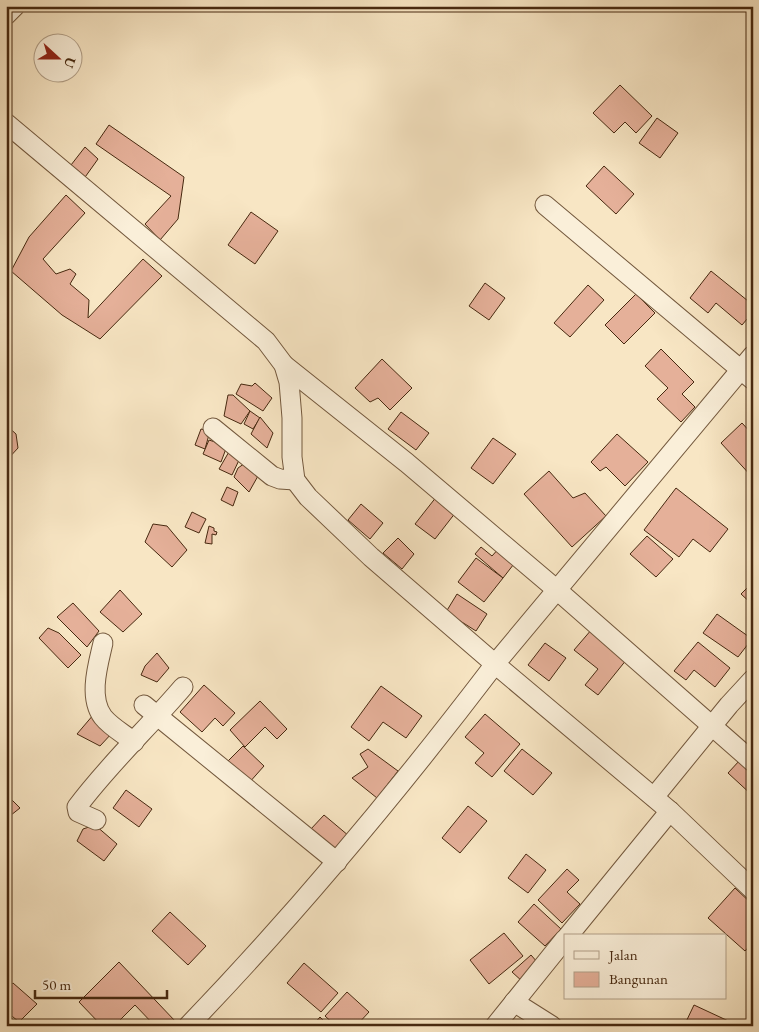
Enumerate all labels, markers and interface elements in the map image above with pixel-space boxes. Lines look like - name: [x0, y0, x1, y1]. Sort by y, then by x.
- north arrow: [32, 32, 82, 82]
- text: U: [60, 55, 80, 71]
- legend: [564, 934, 726, 1000]
- text: Jalan: [607, 945, 638, 964]
- scale bar: [35, 967, 168, 999]
- text: Bangunan: [609, 969, 668, 988]
- text: 50 m: [42, 975, 71, 994]

